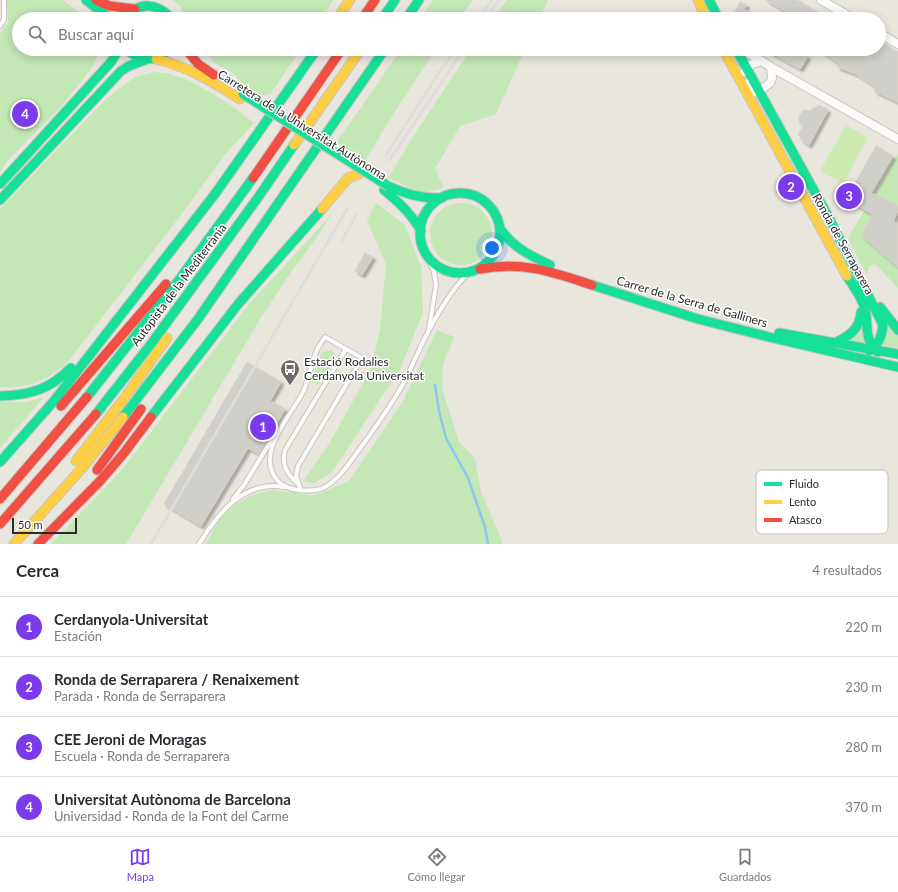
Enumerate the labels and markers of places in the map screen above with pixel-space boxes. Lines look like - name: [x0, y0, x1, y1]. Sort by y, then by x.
- pin: 4: [12, 99, 38, 129]
- pin: 2: [778, 172, 804, 202]
- pin: 3: [836, 181, 862, 211]
- place label: Estació Rodalies Cerdanyola Universitat: [304, 354, 424, 383]
- bus stop icon: Estació Rodalies Cerdanyola Universitat: [279, 358, 301, 386]
- pin: 1: [250, 412, 276, 442]

